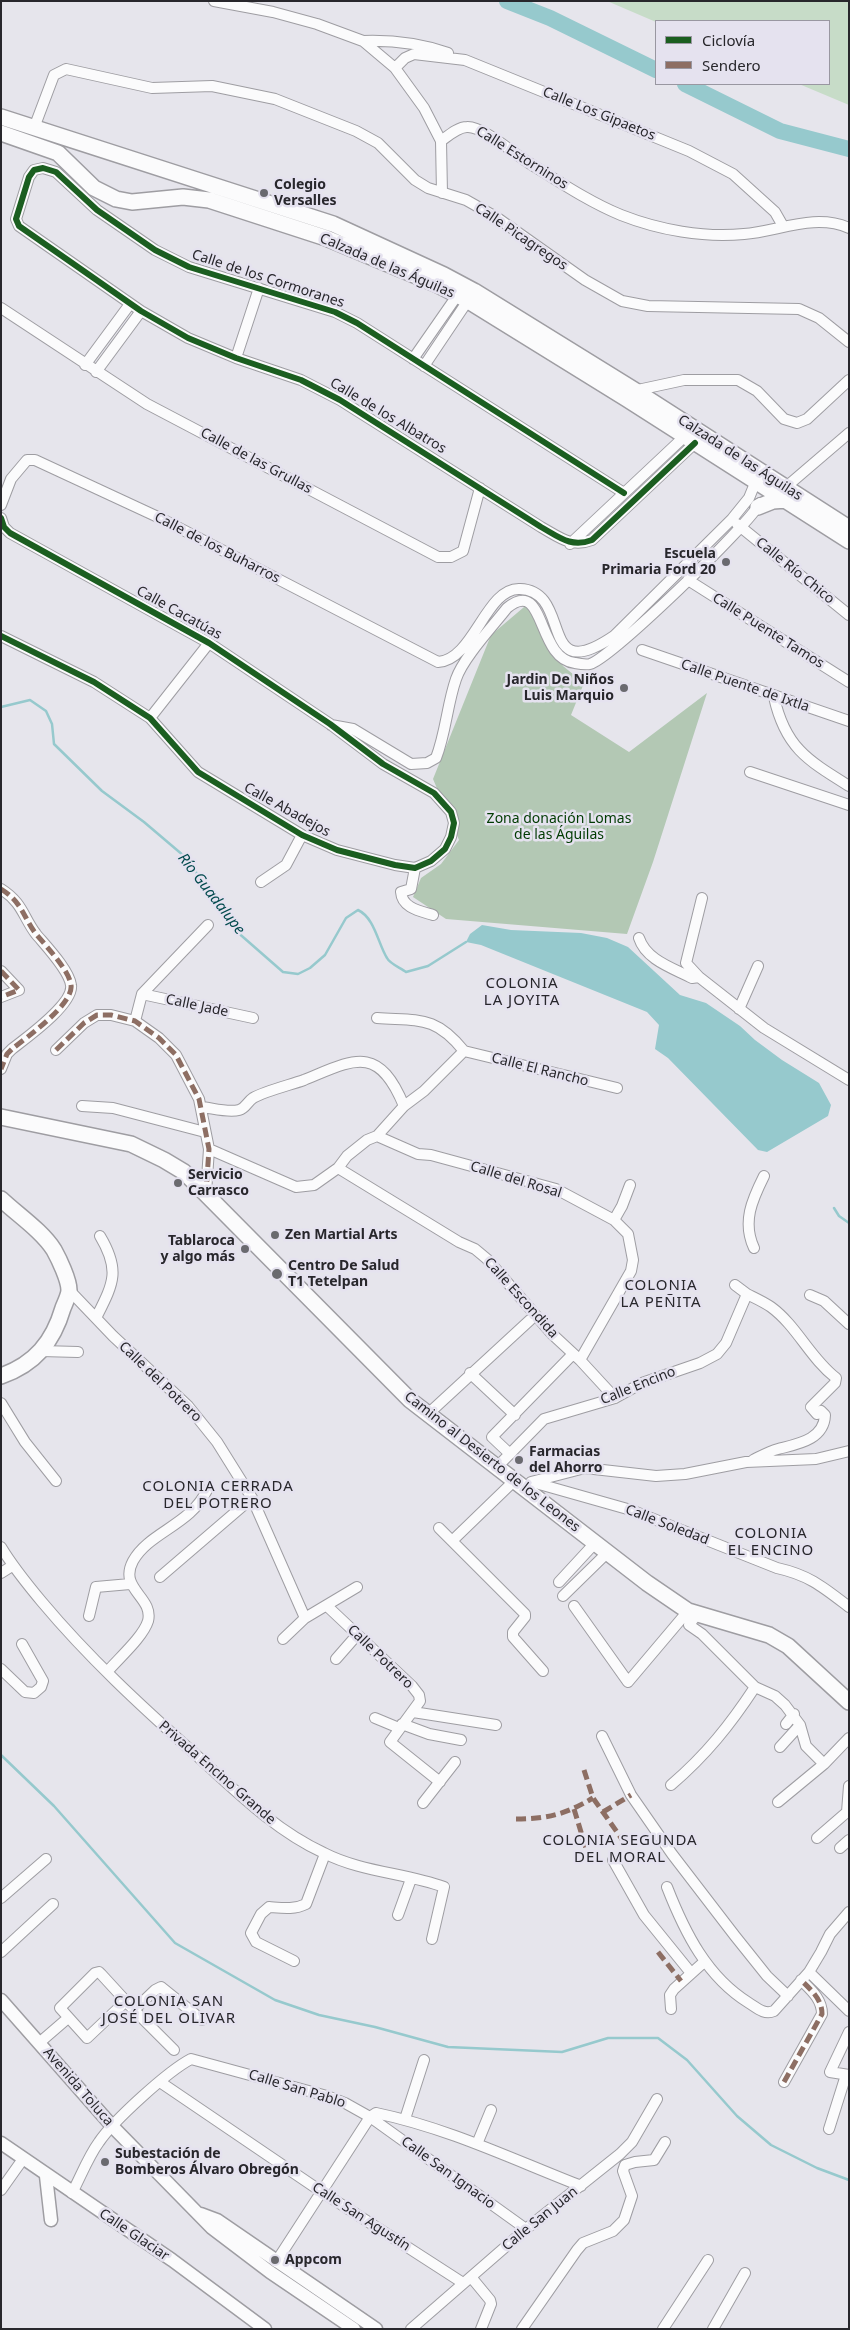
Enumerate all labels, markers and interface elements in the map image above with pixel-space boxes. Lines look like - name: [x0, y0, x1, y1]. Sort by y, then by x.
- legend: [655, 20, 830, 85]
- text: Ciclovía: [702, 30, 755, 50]
- text: Sendero: [702, 55, 761, 75]
- street label: Calle Los Gipaetos: [540, 84, 658, 144]
- street label: Calle Estorninos: [473, 123, 571, 193]
- place label: Colegio Versalles: [274, 177, 337, 210]
- marker: Colegio Versalles: [258, 187, 270, 199]
- street label: Calle Picagregos: [472, 200, 570, 274]
- street label: Calzada de las Águilas: [317, 230, 457, 302]
- street label: Calle de los Cormoranes: [190, 246, 346, 312]
- street label: Calle de los Albatros: [327, 375, 449, 457]
- street label: Calzada de las Águilas: [675, 412, 805, 504]
- street label: Calle de las Grullas: [197, 425, 315, 497]
- street label: Calle de los Buharros: [151, 509, 283, 587]
- street label: Calle Río Chico: [752, 534, 838, 608]
- place label: Escuela Primaria Ford 20: [601, 546, 716, 578]
- marker: Escuela Primaria Ford 20: [720, 556, 732, 568]
- street label: Calle Cacatúas: [133, 583, 225, 643]
- street label: Calle Puente Tamos: [709, 590, 827, 672]
- street label: Calle Puente de Ixtla: [679, 656, 811, 716]
- place label: Jardin De Niños Luis Marquio: [507, 672, 614, 704]
- marker: Jardin De Niños Luis Marquio: [618, 682, 630, 694]
- street label: Calle Abadejos: [241, 779, 333, 841]
- park label: Zona donación Lomas de las Águilas: [487, 811, 631, 844]
- water label: Río Guadalupe: [174, 850, 248, 938]
- district label: COLONIA LA JOYITA: [483, 975, 561, 1010]
- street label: Calle Jade: [164, 991, 230, 1021]
- street label: Calle El Rancho: [490, 1050, 590, 1090]
- street label: Calle del Rosal: [468, 1158, 564, 1202]
- place label: Servicio Carrasco: [188, 1167, 249, 1200]
- marker: Servicio Carrasco: [172, 1177, 184, 1189]
- place label: Zen Martial Arts: [285, 1227, 398, 1243]
- marker: Zen Martial Arts: [269, 1229, 281, 1241]
- place label: Tablaroca y algo más: [161, 1233, 235, 1266]
- marker: Tablaroca y algo más: [239, 1243, 251, 1255]
- street label: Calle Escondida: [480, 1254, 562, 1342]
- place label: Centro De Salud T1 Tetelpan: [288, 1258, 399, 1290]
- marker: Centro De Salud T1 Tetelpan: [270, 1267, 284, 1281]
- district label: COLONIA LA PEÑITA: [619, 1277, 703, 1312]
- street label: Calle del Potrero: [115, 1338, 205, 1426]
- street label: Calle Encino: [598, 1363, 678, 1409]
- street label: Camino al Desierto de los Leones: [401, 1388, 583, 1536]
- place label: Farmacias del Ahorro: [529, 1444, 603, 1476]
- marker: Farmacias del Ahorro: [513, 1454, 525, 1466]
- district label: COLONIA CERRADA DEL POTRERO: [140, 1478, 296, 1513]
- street label: Calle Soledad: [623, 1501, 711, 1549]
- district label: COLONIA EL ENCINO: [727, 1525, 815, 1560]
- street label: Calle Potrero: [344, 1621, 416, 1693]
- street label: Privada Encino Grande: [155, 1718, 279, 1828]
- district label: COLONIA SEGUNDA DEL MORAL: [541, 1832, 699, 1867]
- district label: COLONIA SAN JOSÉ DEL OLIVAR: [100, 1993, 238, 2028]
- street label: Avenida Toluca: [39, 2044, 117, 2130]
- street label: Calle San Pablo: [247, 2066, 347, 2112]
- street label: Calle San Ignacio: [398, 2133, 498, 2213]
- place label: Subestación de Bomberos Álvaro Obregón: [115, 2146, 299, 2178]
- marker: Subestación de Bomberos Álvaro Obregón: [99, 2156, 111, 2168]
- street label: Calle San Agustín: [309, 2179, 413, 2255]
- street label: Calle San Juan: [499, 2183, 581, 2255]
- street label: Calle Glaciar: [96, 2205, 172, 2265]
- place label: Appcom: [285, 2252, 342, 2268]
- marker: Appcom: [269, 2254, 281, 2266]

